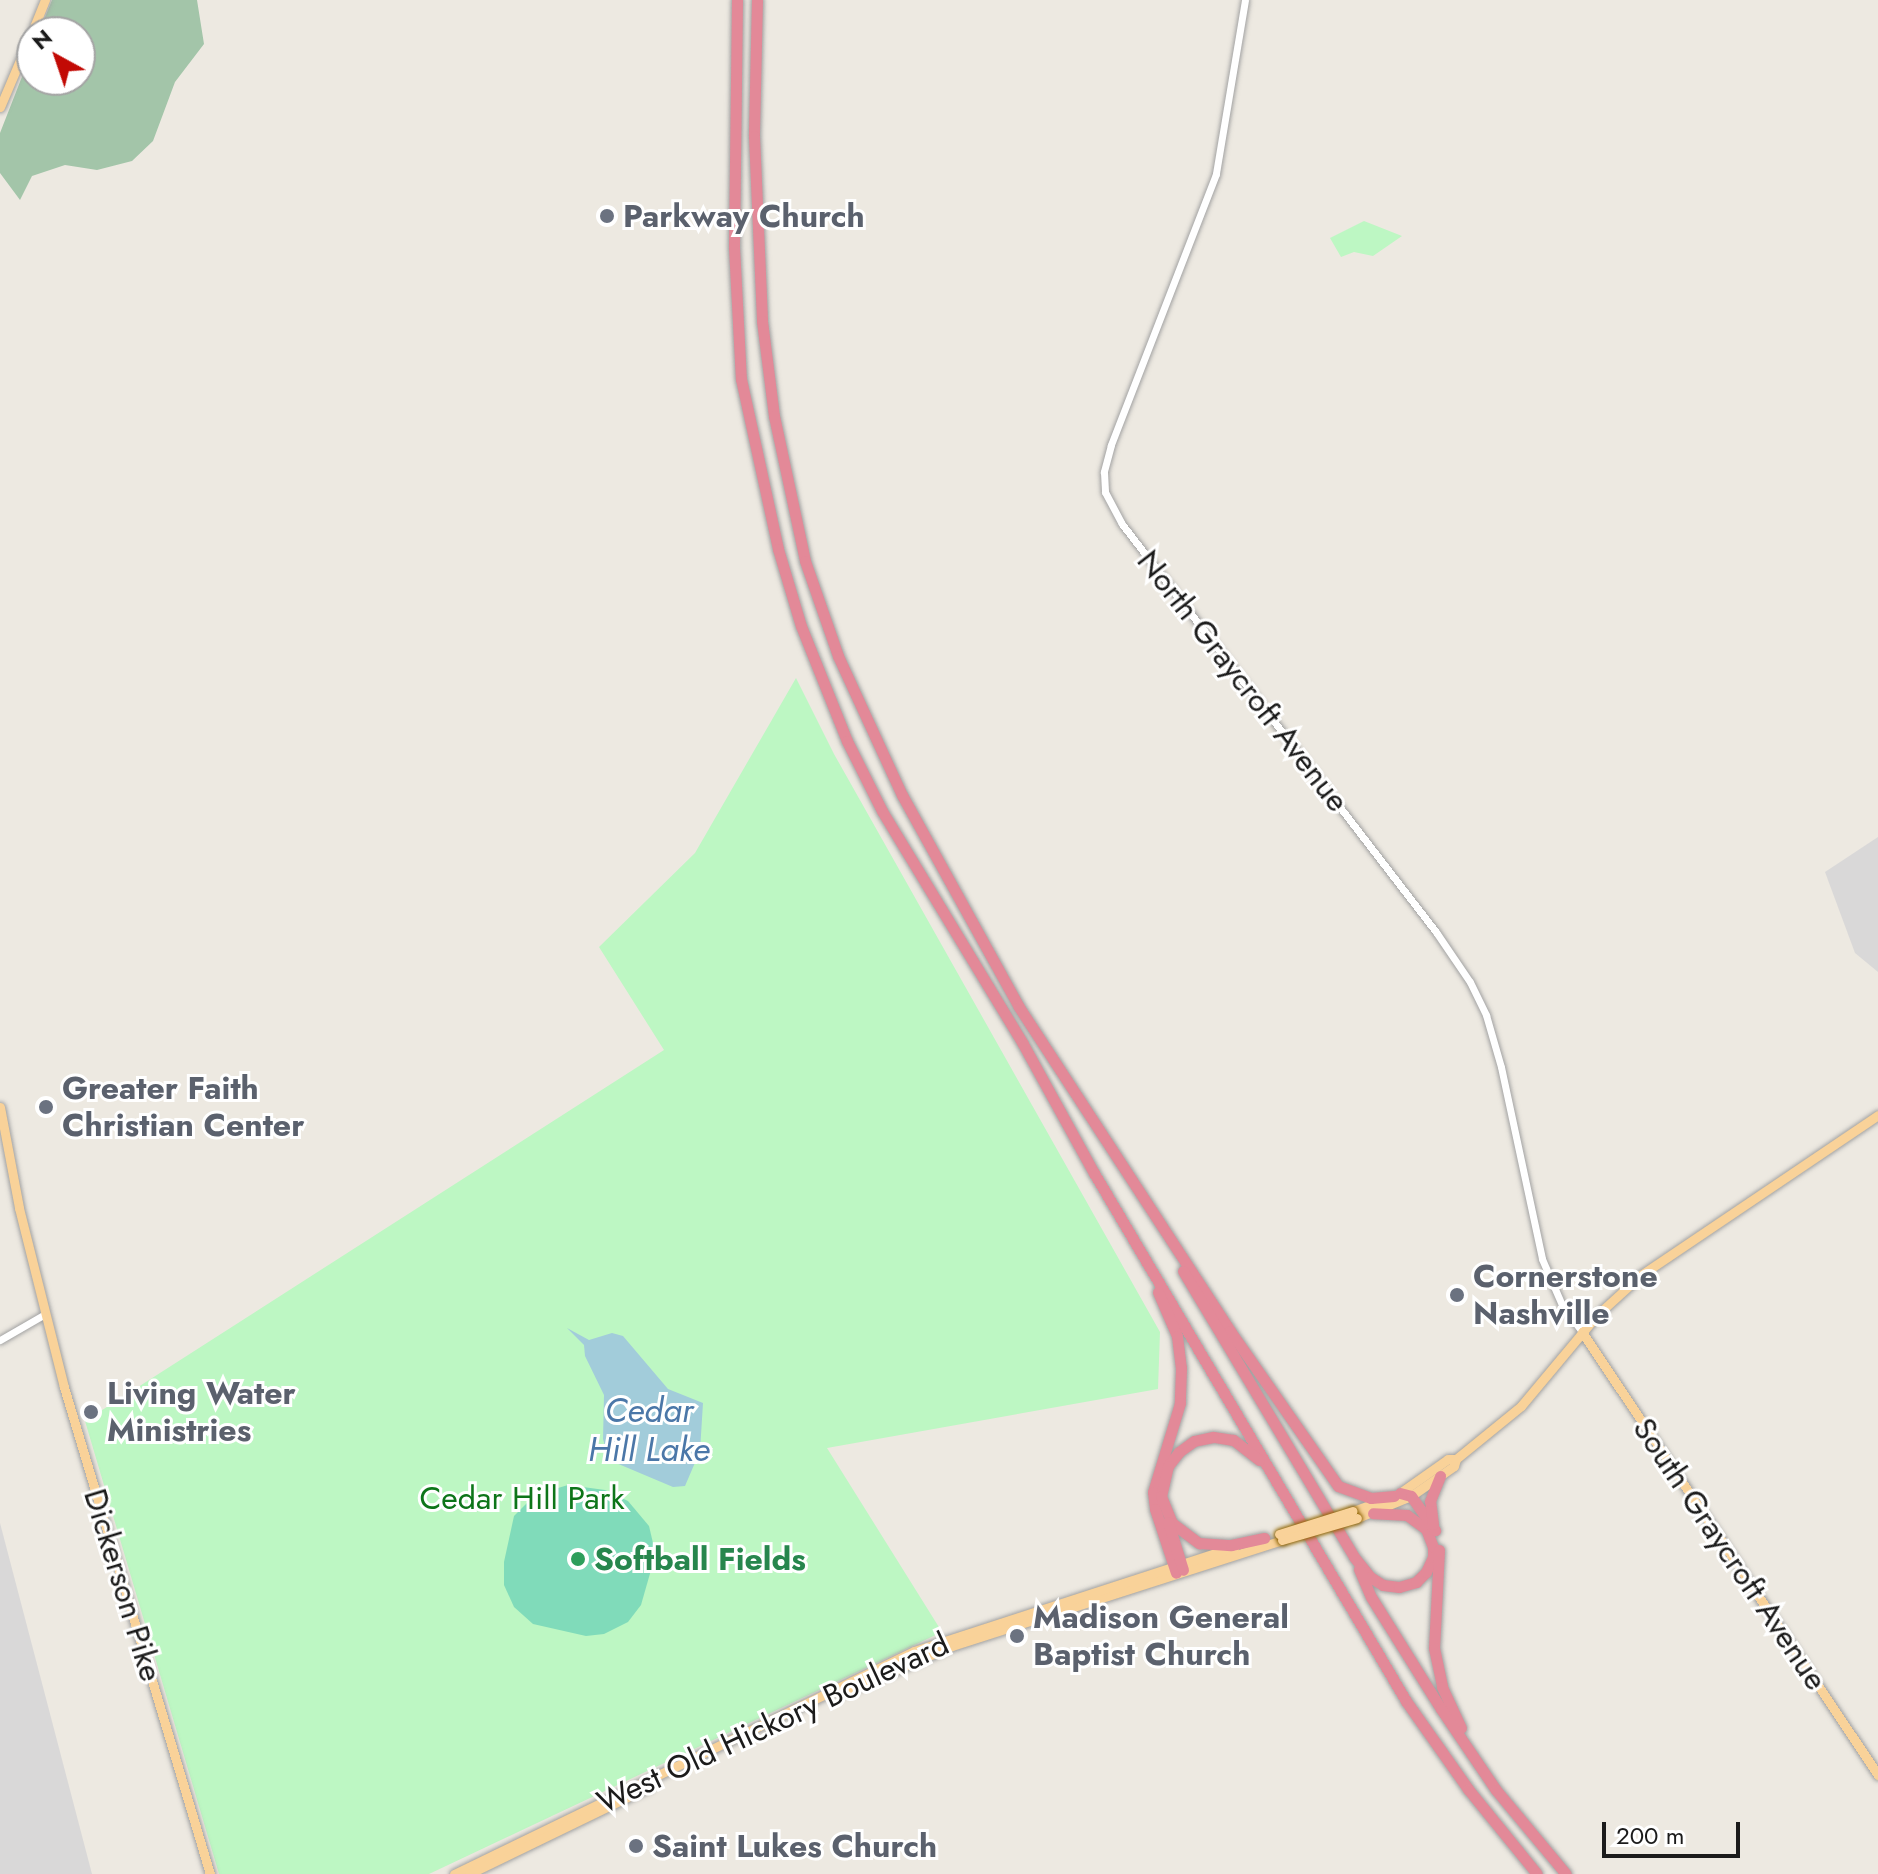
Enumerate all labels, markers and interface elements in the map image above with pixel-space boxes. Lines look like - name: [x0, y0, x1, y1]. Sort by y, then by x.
- north arrow: [16, 16, 96, 96]
- text: N: [25, 21, 59, 57]
- place label: Parkway Church: [623, 197, 865, 235]
- marker: Parkway Church: [598, 207, 616, 225]
- street label: North Graycroft Avenue: [1129, 543, 1357, 819]
- place label: Greater Faith Christian Center: [62, 1070, 304, 1145]
- marker: Greater Faith Christian Center: [37, 1098, 55, 1116]
- place label: Cornerstone Nashville: [1473, 1258, 1658, 1333]
- marker: Cornerstone Nashville: [1448, 1286, 1466, 1304]
- place label: Living Water Ministries: [107, 1375, 296, 1450]
- water label: Cedar Hill Lake: [588, 1390, 710, 1470]
- marker: Living Water Ministries: [82, 1403, 100, 1421]
- street label: South Graycroft Avenue: [1625, 1411, 1835, 1697]
- park label: Cedar Hill Park: [419, 1479, 625, 1517]
- street label: Dickerson Pike: [76, 1484, 170, 1686]
- place label: Softball Fields: [594, 1540, 806, 1578]
- marker: Softball Fields: [569, 1550, 587, 1568]
- place label: Madison General Baptist Church: [1033, 1599, 1289, 1674]
- street label: West Old Hickory Boulevard: [591, 1625, 955, 1821]
- marker: Madison General Baptist Church: [1008, 1627, 1026, 1645]
- scale bar: [1606, 1806, 1744, 1856]
- text: 200 m: [1616, 1818, 1684, 1853]
- place label: Saint Lukes Church: [652, 1827, 937, 1865]
- marker: Saint Lukes Church: [627, 1837, 645, 1855]

